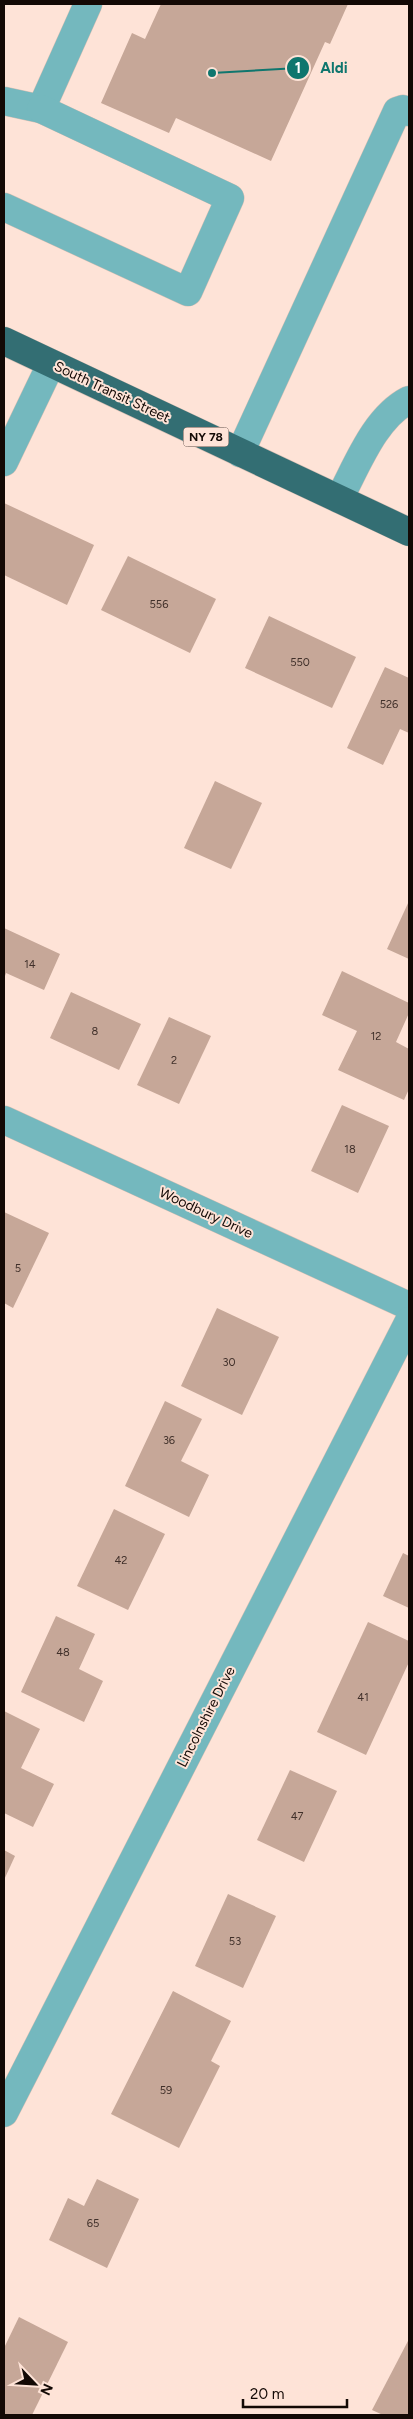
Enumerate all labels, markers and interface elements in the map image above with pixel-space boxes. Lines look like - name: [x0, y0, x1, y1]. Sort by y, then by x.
- callout: Aldi: [285, 53, 358, 83]
- text: 1: [295, 59, 301, 77]
- text: Aldi: [320, 59, 348, 77]
- street label: South Transit Street: [52, 358, 172, 426]
- road number: NY 78: [184, 428, 228, 447]
- house number: 556: [150, 598, 168, 611]
- house number: 550: [290, 656, 310, 669]
- house number: 526: [380, 698, 398, 711]
- house number: 14: [24, 958, 36, 971]
- house number: 8: [92, 1025, 99, 1038]
- house number: 12: [371, 1030, 381, 1043]
- house number: 2: [171, 1054, 177, 1067]
- house number: 18: [344, 1143, 356, 1156]
- street label: Woodbury Drive: [157, 1184, 256, 1242]
- house number: 5: [15, 1262, 21, 1275]
- house number: 30: [222, 1356, 236, 1369]
- house number: 36: [163, 1434, 175, 1447]
- house number: 42: [115, 1554, 127, 1567]
- house number: 48: [56, 1646, 70, 1659]
- street label: Lincolnshire Drive: [173, 1664, 239, 1770]
- house number: 41: [357, 1691, 369, 1704]
- house number: 47: [291, 1810, 303, 1823]
- house number: 53: [229, 1935, 241, 1948]
- house number: 59: [160, 2084, 172, 2097]
- house number: 65: [87, 2217, 99, 2230]
- north arrow: [10, 2359, 60, 2409]
- scale bar: [243, 2376, 347, 2408]
- text: N: [36, 2381, 56, 2398]
- text: 20 m: [250, 2385, 284, 2403]

